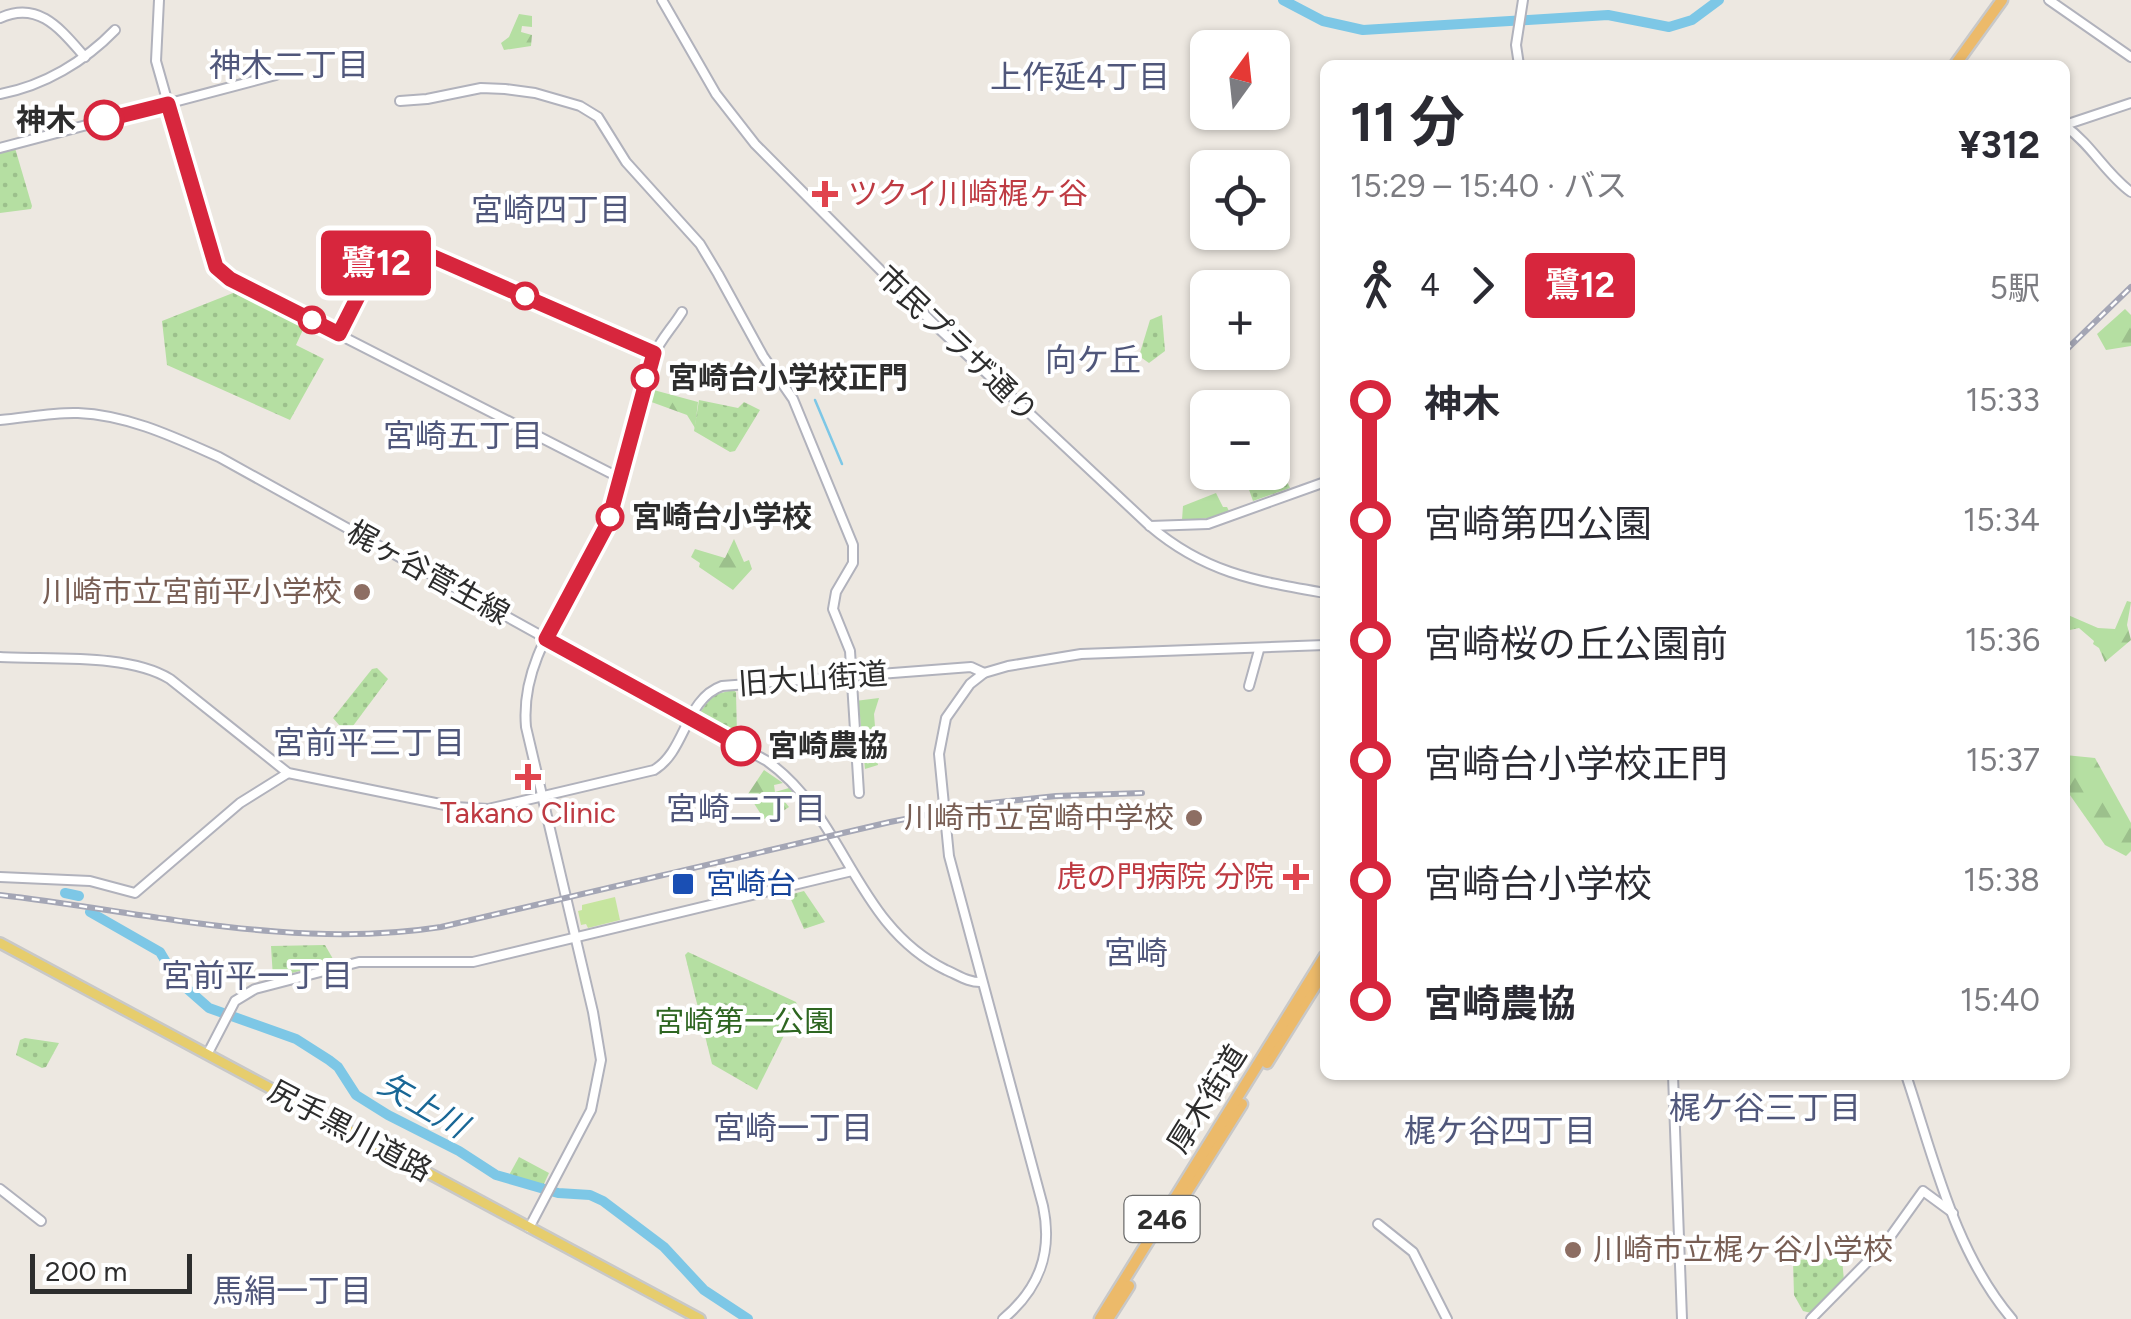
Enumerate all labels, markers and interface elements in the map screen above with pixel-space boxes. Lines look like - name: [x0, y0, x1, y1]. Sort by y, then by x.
- north arrow: [1190, 30, 1290, 130]
- map controls: [1190, 30, 1290, 490]
- district label: 神木二丁目: [209, 46, 369, 84]
- district label: 上作延4丁目: [990, 58, 1170, 96]
- text: 11 分: [1350, 89, 1465, 155]
- place label: 神木: [16, 101, 76, 138]
- marker: 神木: [85, 101, 123, 139]
- text: ¥312: [1958, 122, 2040, 168]
- button: locate: [1190, 150, 1290, 250]
- text: 15:29 – 15:40 · バス: [1350, 167, 1627, 205]
- place label: ツクイ川崎梶ヶ谷: [848, 175, 1088, 212]
- marker: ツクイ川崎梶ヶ谷: [812, 181, 838, 207]
- district label: 宮崎四丁目: [471, 191, 631, 229]
- line badge: 鷺12: [318, 230, 434, 296]
- text: 鷺12: [341, 242, 411, 284]
- street label: 市民プラザ通り: [869, 257, 1046, 430]
- icon: walk: [1350, 258, 1405, 313]
- icon: forward: [1455, 258, 1510, 313]
- text: 鷺12: [1545, 264, 1615, 306]
- text: 4: [1420, 266, 1440, 304]
- text: 5駅: [1990, 269, 2040, 307]
- button: +: [1190, 270, 1290, 370]
- unlabelled marker: [512, 283, 538, 309]
- unlabelled marker: [299, 307, 325, 333]
- district label: 向ケ丘: [1045, 341, 1141, 379]
- place label: 宮崎台小学校正門: [668, 359, 908, 396]
- marker: 宮崎台小学校正門: [632, 365, 658, 391]
- text: 神木: [1424, 381, 1500, 427]
- text: 15:33: [1965, 381, 2040, 419]
- button: −: [1190, 390, 1290, 490]
- district label: 宮崎五丁目: [383, 417, 543, 455]
- place label: 宮崎台小学校: [632, 498, 812, 535]
- text: 宮崎第四公園: [1424, 501, 1652, 547]
- text: 15:34: [1963, 501, 2040, 539]
- marker: 宮崎台小学校: [597, 504, 623, 530]
- street label: 梶ヶ谷菅生線: [341, 513, 516, 632]
- place label: 川崎市立宮前平小学校: [42, 573, 342, 610]
- marker: 川崎市立宮前平小学校: [351, 581, 373, 603]
- text: 宮崎桜の丘公園前: [1424, 621, 1728, 667]
- text: 15:36: [1965, 621, 2040, 659]
- street label: 旧大山街道: [737, 655, 889, 702]
- district label: 宮前平三丁目: [273, 724, 465, 762]
- marker: 宮崎農協: [722, 727, 760, 765]
- place label: 宮崎農協: [768, 727, 888, 764]
- text: 宮崎台小学校正門: [1424, 741, 1728, 787]
- text: 15:37: [1966, 741, 2040, 779]
- marker: Takano Clinic: [515, 764, 541, 790]
- district label: 宮崎二丁目: [666, 790, 826, 828]
- place label: Takano Clinic: [440, 794, 616, 831]
- place label: 川崎市立宮崎中学校: [904, 799, 1174, 836]
- marker: 川崎市立宮崎中学校: [1183, 807, 1205, 829]
- place label: 虎の門病院 分院: [1057, 858, 1274, 895]
- text: 宮崎台小学校: [1424, 861, 1652, 907]
- text: 15:38: [1963, 861, 2040, 899]
- marker: 虎の門病院 分院: [1283, 864, 1309, 890]
- place label: 宮崎台: [706, 865, 796, 902]
- marker: 宮崎台: [670, 871, 696, 897]
- district label: 宮崎: [1104, 934, 1168, 972]
- district label: 宮前平一丁目: [161, 957, 353, 995]
- text: 宮崎農協: [1424, 981, 1576, 1027]
- text: 15:40: [1960, 981, 2040, 1019]
- park label: 宮崎第一公園: [654, 1003, 834, 1040]
- street label: 厚木街道: [1159, 1038, 1254, 1159]
- water label: 矢上川: [372, 1065, 477, 1147]
- street label: 尻手黒川道路: [262, 1072, 438, 1189]
- district label: 梶ケ谷三丁目: [1669, 1089, 1861, 1127]
- district label: 宮崎一丁目: [713, 1109, 873, 1147]
- district label: 梶ケ谷四丁目: [1404, 1112, 1596, 1150]
- road number: 246: [1124, 1196, 1200, 1242]
- place label: 川崎市立梶ヶ谷小学校: [1593, 1231, 1893, 1268]
- marker: 川崎市立梶ヶ谷小学校: [1562, 1239, 1584, 1261]
- scale bar: [30, 1249, 192, 1294]
- text: 200 m: [45, 1254, 127, 1288]
- district label: 馬絹一丁目: [212, 1272, 372, 1310]

